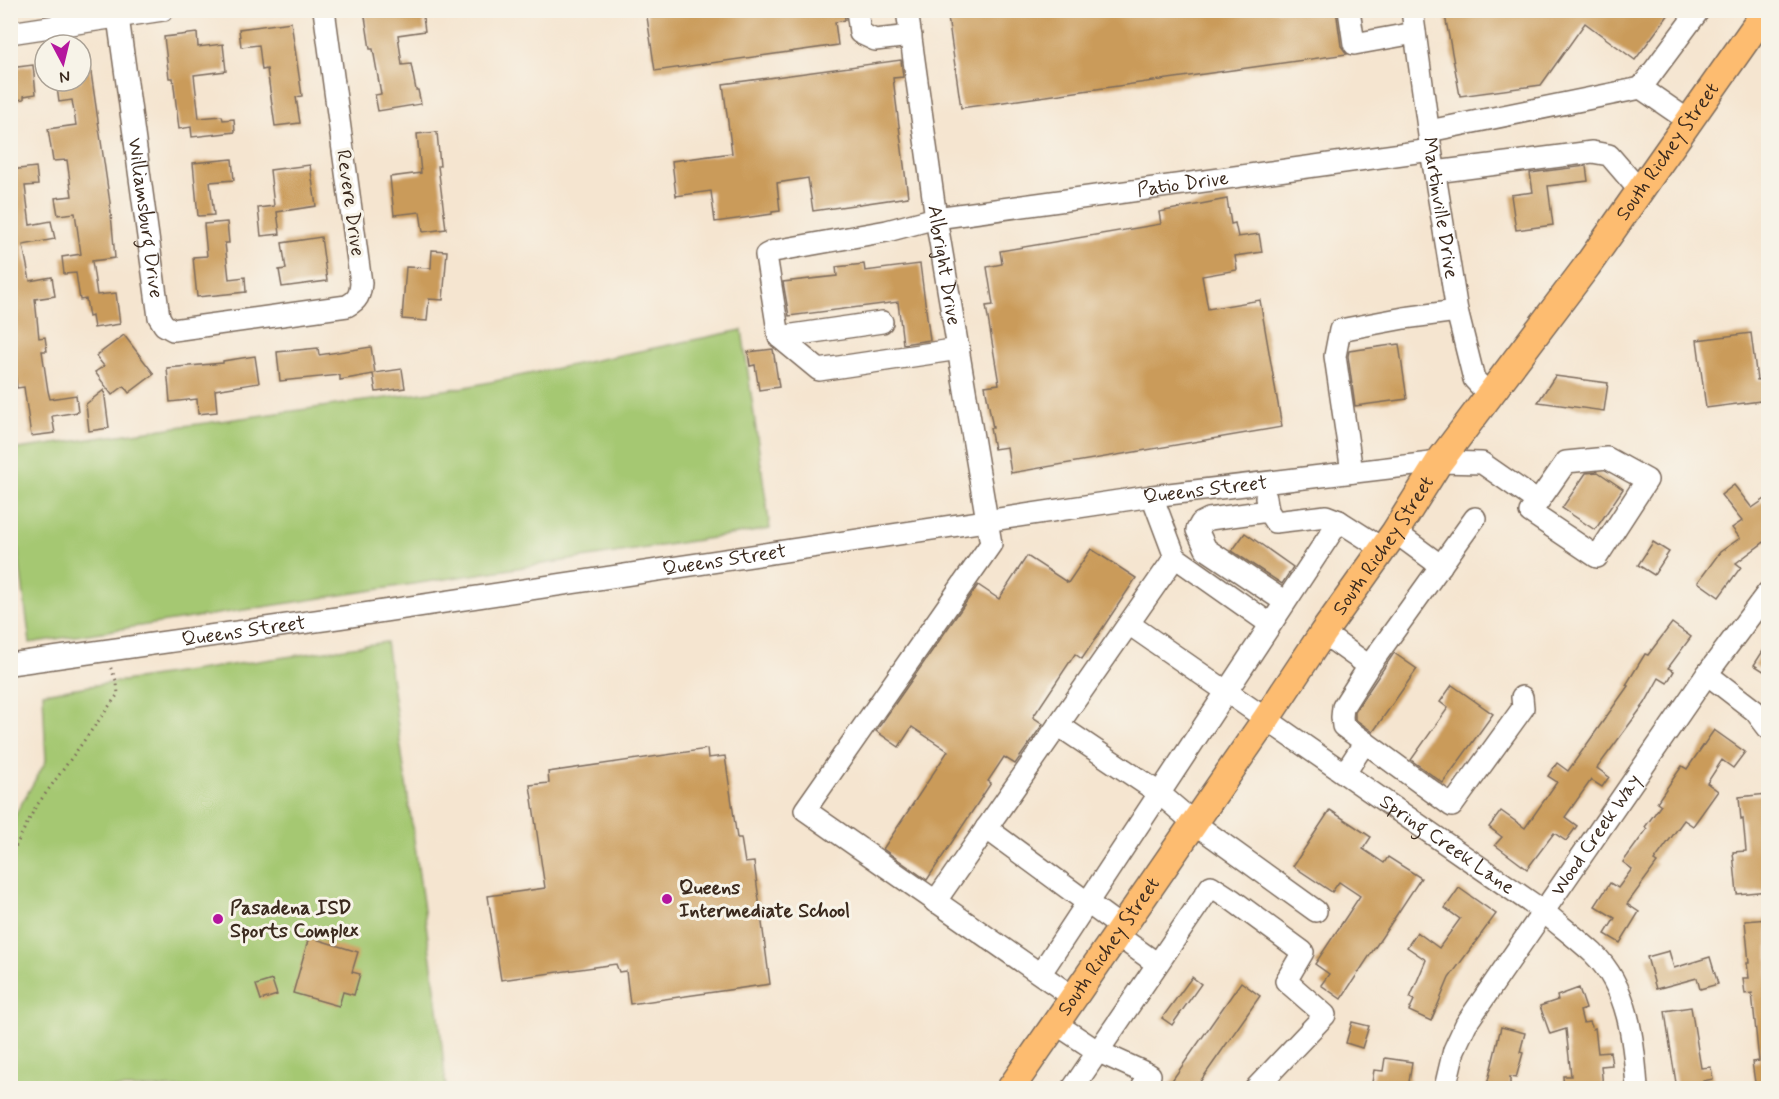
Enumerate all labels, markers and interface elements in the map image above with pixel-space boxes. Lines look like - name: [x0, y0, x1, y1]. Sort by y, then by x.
- north arrow: [33, 33, 93, 93]
- text: N: [58, 65, 71, 87]
- street label: South Richey Street: [1610, 77, 1725, 226]
- street label: Martinville Drive: [1416, 135, 1465, 281]
- street label: Williamsburg Drive: [121, 136, 170, 300]
- street label: Revere Drive: [329, 148, 371, 258]
- street label: Patio Drive: [1135, 164, 1230, 204]
- street label: Albright Drive: [921, 204, 967, 327]
- street label: Queens Street: [1141, 469, 1269, 511]
- street label: South Richey Street: [1326, 471, 1440, 621]
- street label: Queens Street: [661, 537, 788, 583]
- street label: Queens Street: [180, 609, 308, 653]
- street label: Wood Creek Way: [1544, 769, 1648, 902]
- street label: Spring Creek Lane: [1374, 788, 1520, 901]
- street label: South Richey Street: [1051, 872, 1166, 1021]
- place label: Queens Intermediate School: [679, 875, 850, 925]
- marker: Queens Intermediate School: [660, 892, 674, 906]
- place label: Pasadena ISD Sports Complex: [230, 895, 359, 945]
- marker: Pasadena ISD Sports Complex: [211, 912, 225, 926]

